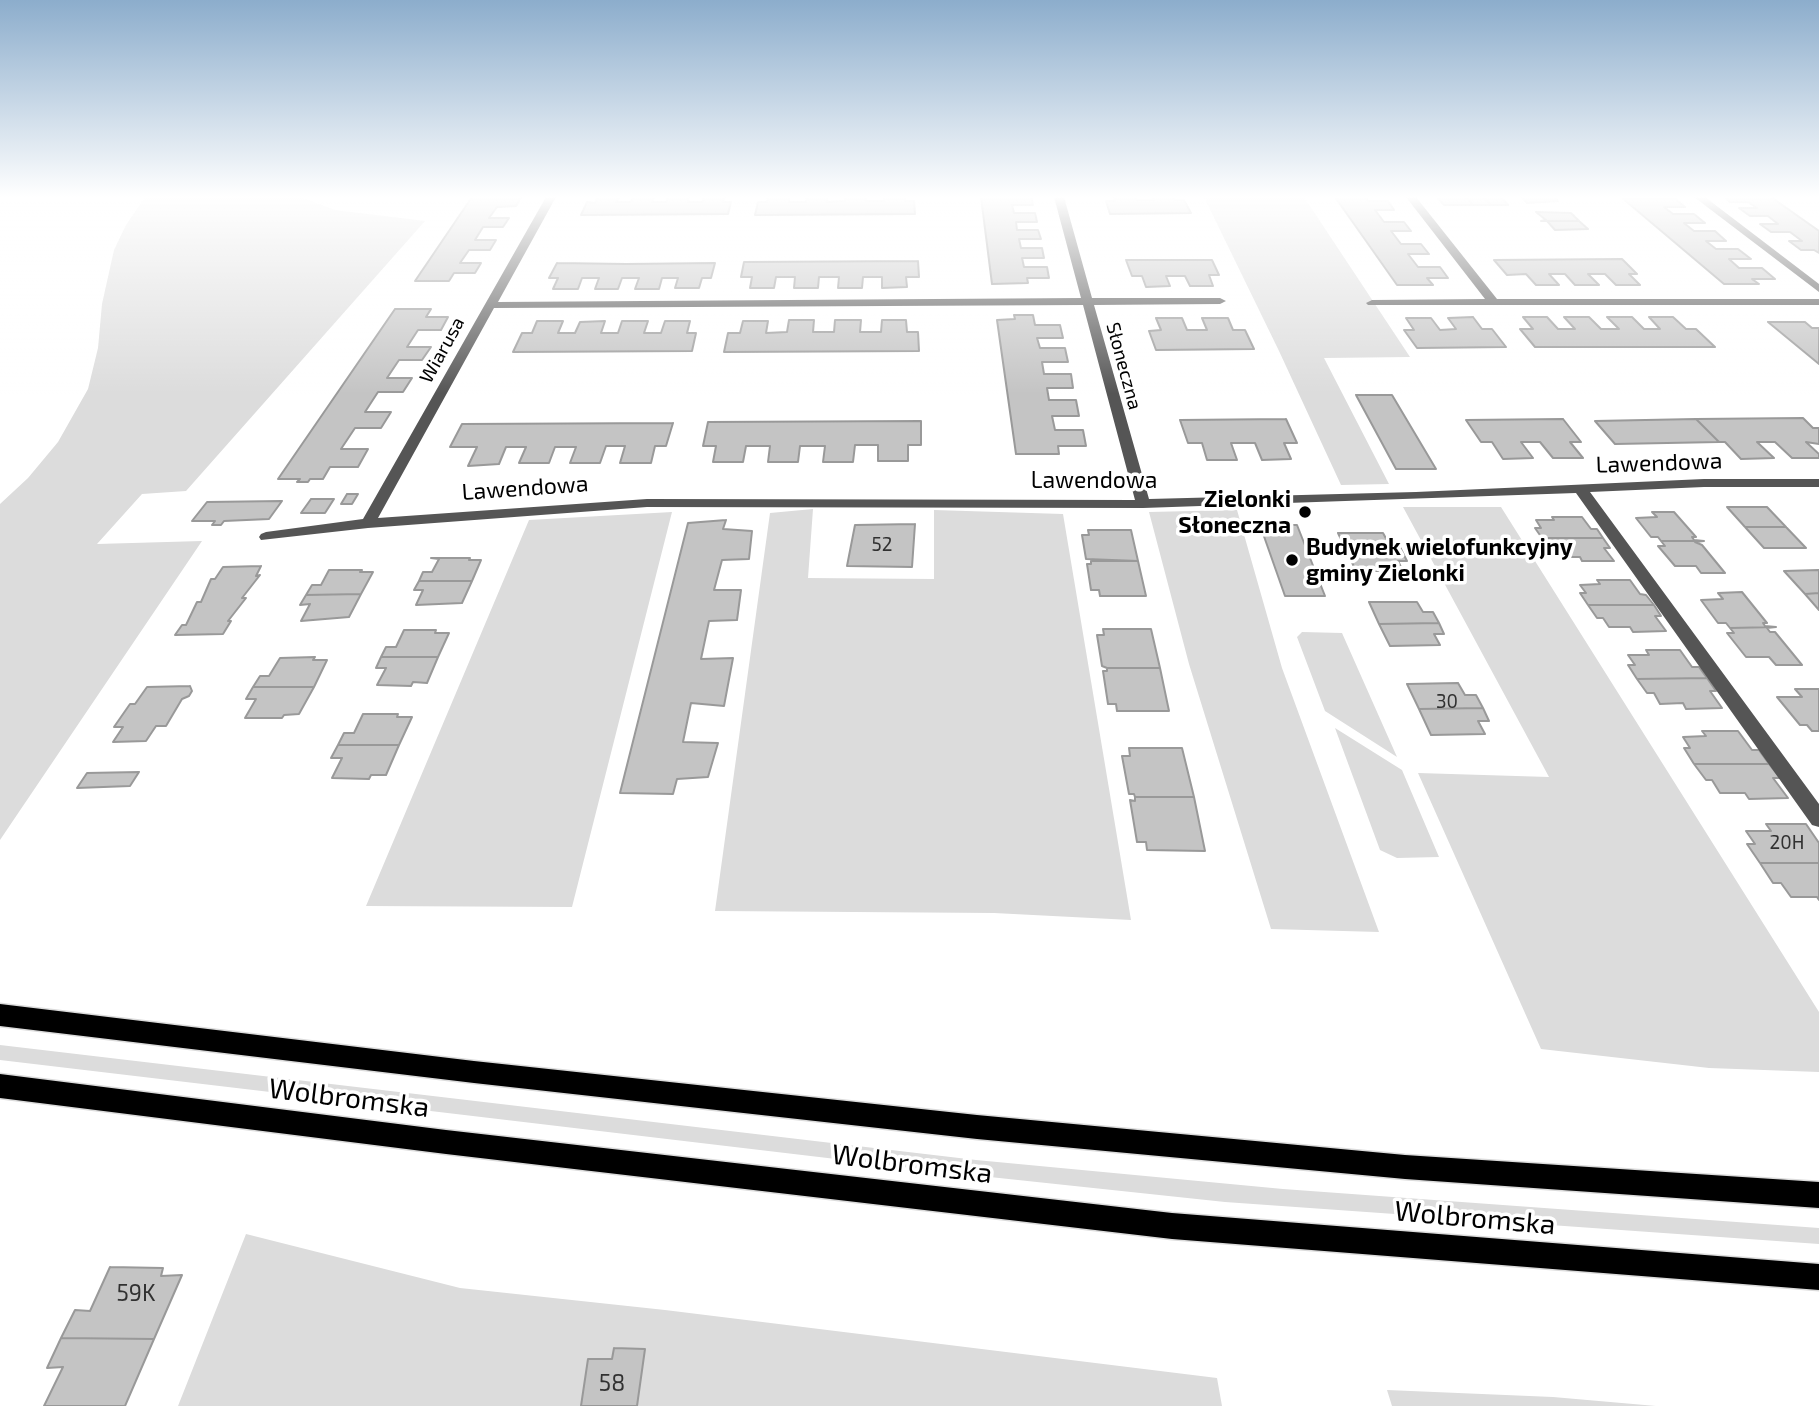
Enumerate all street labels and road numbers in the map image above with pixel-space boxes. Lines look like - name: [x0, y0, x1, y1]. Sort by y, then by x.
- street label: Wiarusa: [415, 313, 469, 387]
- street label: Słoneczna: [1101, 320, 1147, 412]
- street label: Lawendowa: [1595, 447, 1723, 479]
- street label: Lawendowa: [1031, 466, 1157, 494]
- street label: Lawendowa: [461, 470, 589, 506]
- street label: Wolbromska: [267, 1071, 431, 1125]
- street label: Wolbromska: [830, 1137, 994, 1191]
- street label: Wolbromska: [1393, 1194, 1557, 1242]

